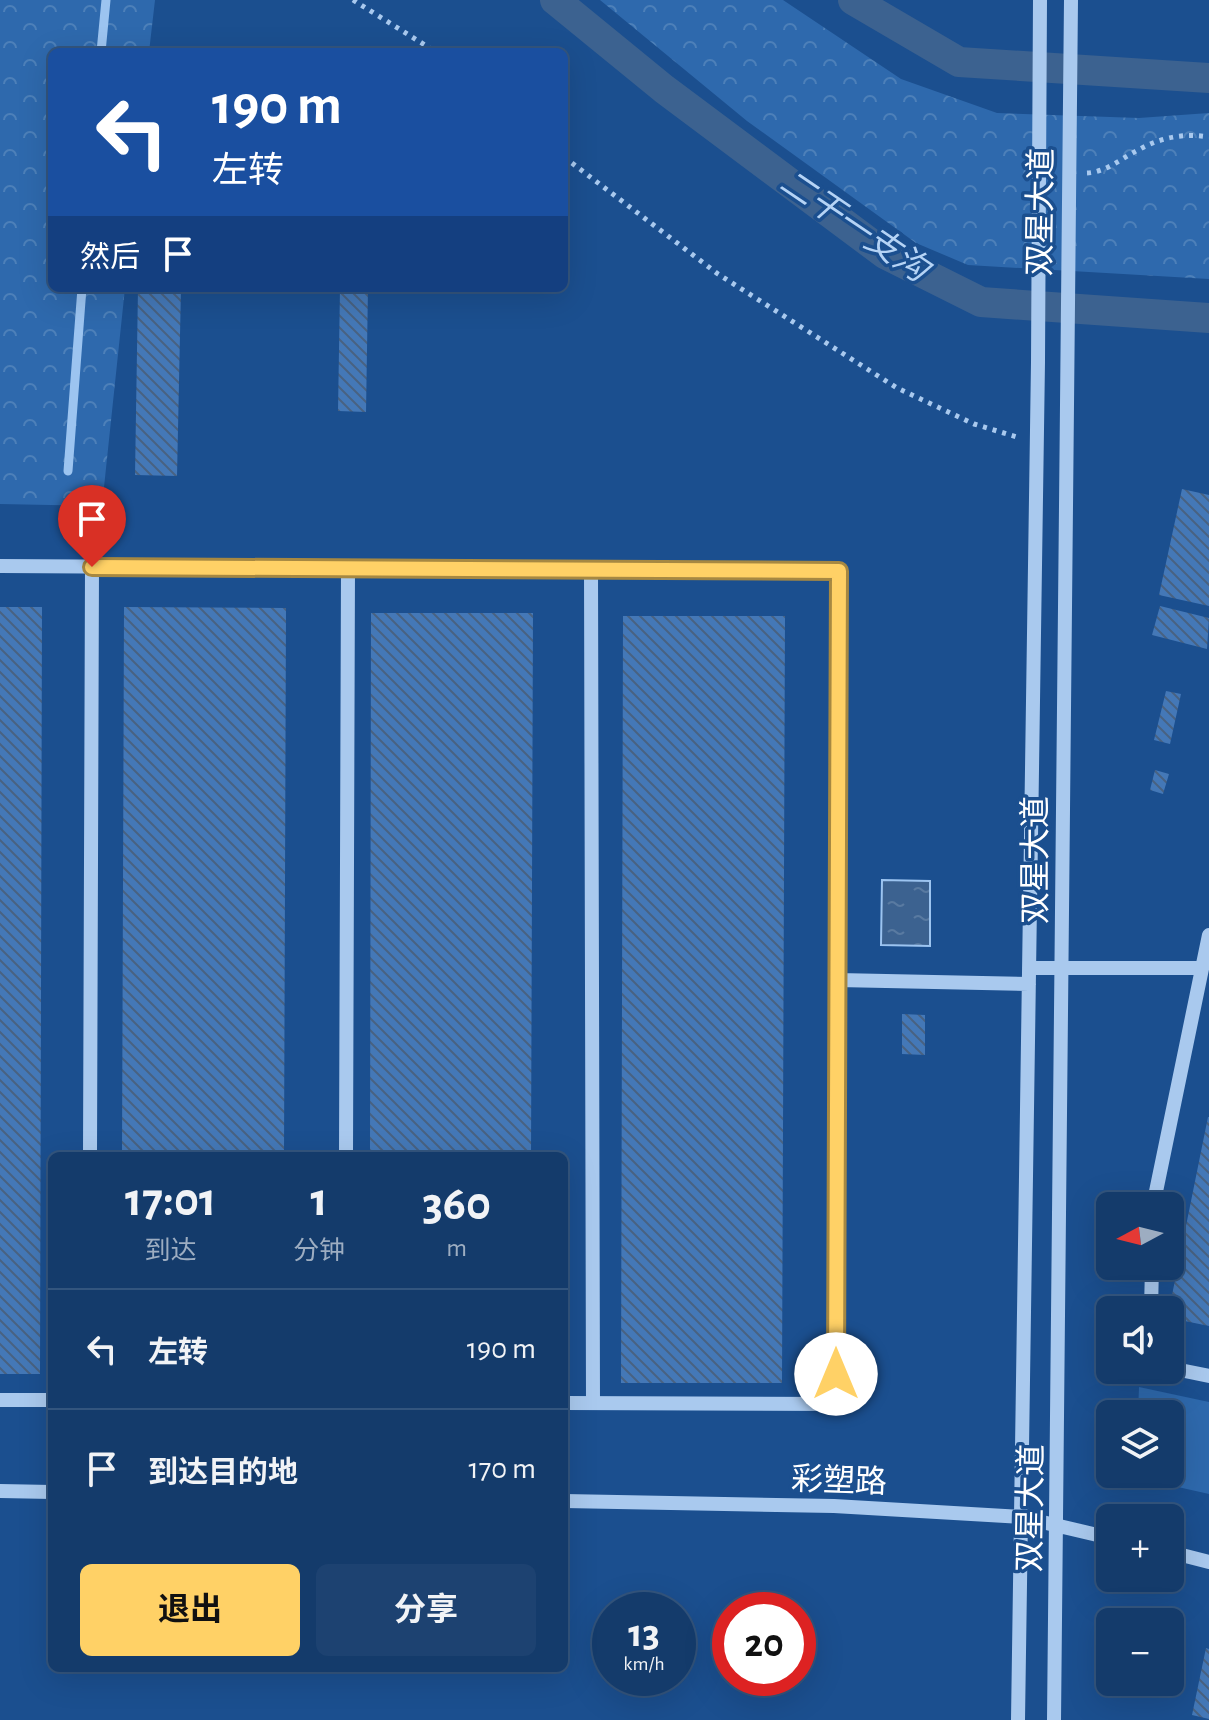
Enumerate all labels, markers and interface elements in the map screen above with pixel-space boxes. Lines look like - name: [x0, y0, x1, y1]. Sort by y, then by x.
- text: 190 m: [212, 78, 342, 134]
- icon: left: [80, 80, 184, 184]
- street label: 双星大道: [1022, 148, 1058, 276]
- text: 左转: [212, 153, 284, 189]
- water label: 二干一支沟: [774, 163, 938, 291]
- icon: arrive: [156, 232, 200, 276]
- text: 然后: [80, 243, 140, 273]
- pin: [58, 485, 126, 567]
- icon: arrive: [70, 497, 114, 541]
- street label: 双星大道: [1018, 796, 1052, 924]
- text: 17:01: [125, 1177, 216, 1225]
- text: 1: [311, 1177, 328, 1225]
- text: 360: [422, 1181, 491, 1229]
- north arrow: [1096, 1192, 1184, 1280]
- map controls: [1096, 1192, 1184, 1696]
- text: m: [446, 1235, 467, 1261]
- text: 到达: [145, 1238, 197, 1264]
- text: 分钟: [293, 1238, 345, 1264]
- button: sound: [1096, 1296, 1184, 1384]
- icon: left: [80, 1327, 124, 1371]
- position arrow: [794, 1332, 878, 1416]
- text: 190 m: [467, 1334, 536, 1364]
- text: 左转: [148, 1338, 208, 1368]
- button: layers: [1096, 1400, 1184, 1488]
- street label: 双星大道: [1012, 1444, 1048, 1572]
- icon: arrive: [80, 1447, 124, 1491]
- text: 170 m: [468, 1454, 536, 1484]
- text: 到达目的地: [148, 1458, 298, 1488]
- street label: 彩塑路: [790, 1461, 888, 1499]
- button: +: [1096, 1504, 1184, 1592]
- button: 退出: [80, 1564, 300, 1656]
- button: 分享: [316, 1564, 536, 1656]
- speed limit sign: 20: [712, 1592, 816, 1696]
- button: −: [1096, 1608, 1184, 1696]
- text: 13: [628, 1614, 660, 1654]
- text: km/h: [623, 1654, 665, 1674]

